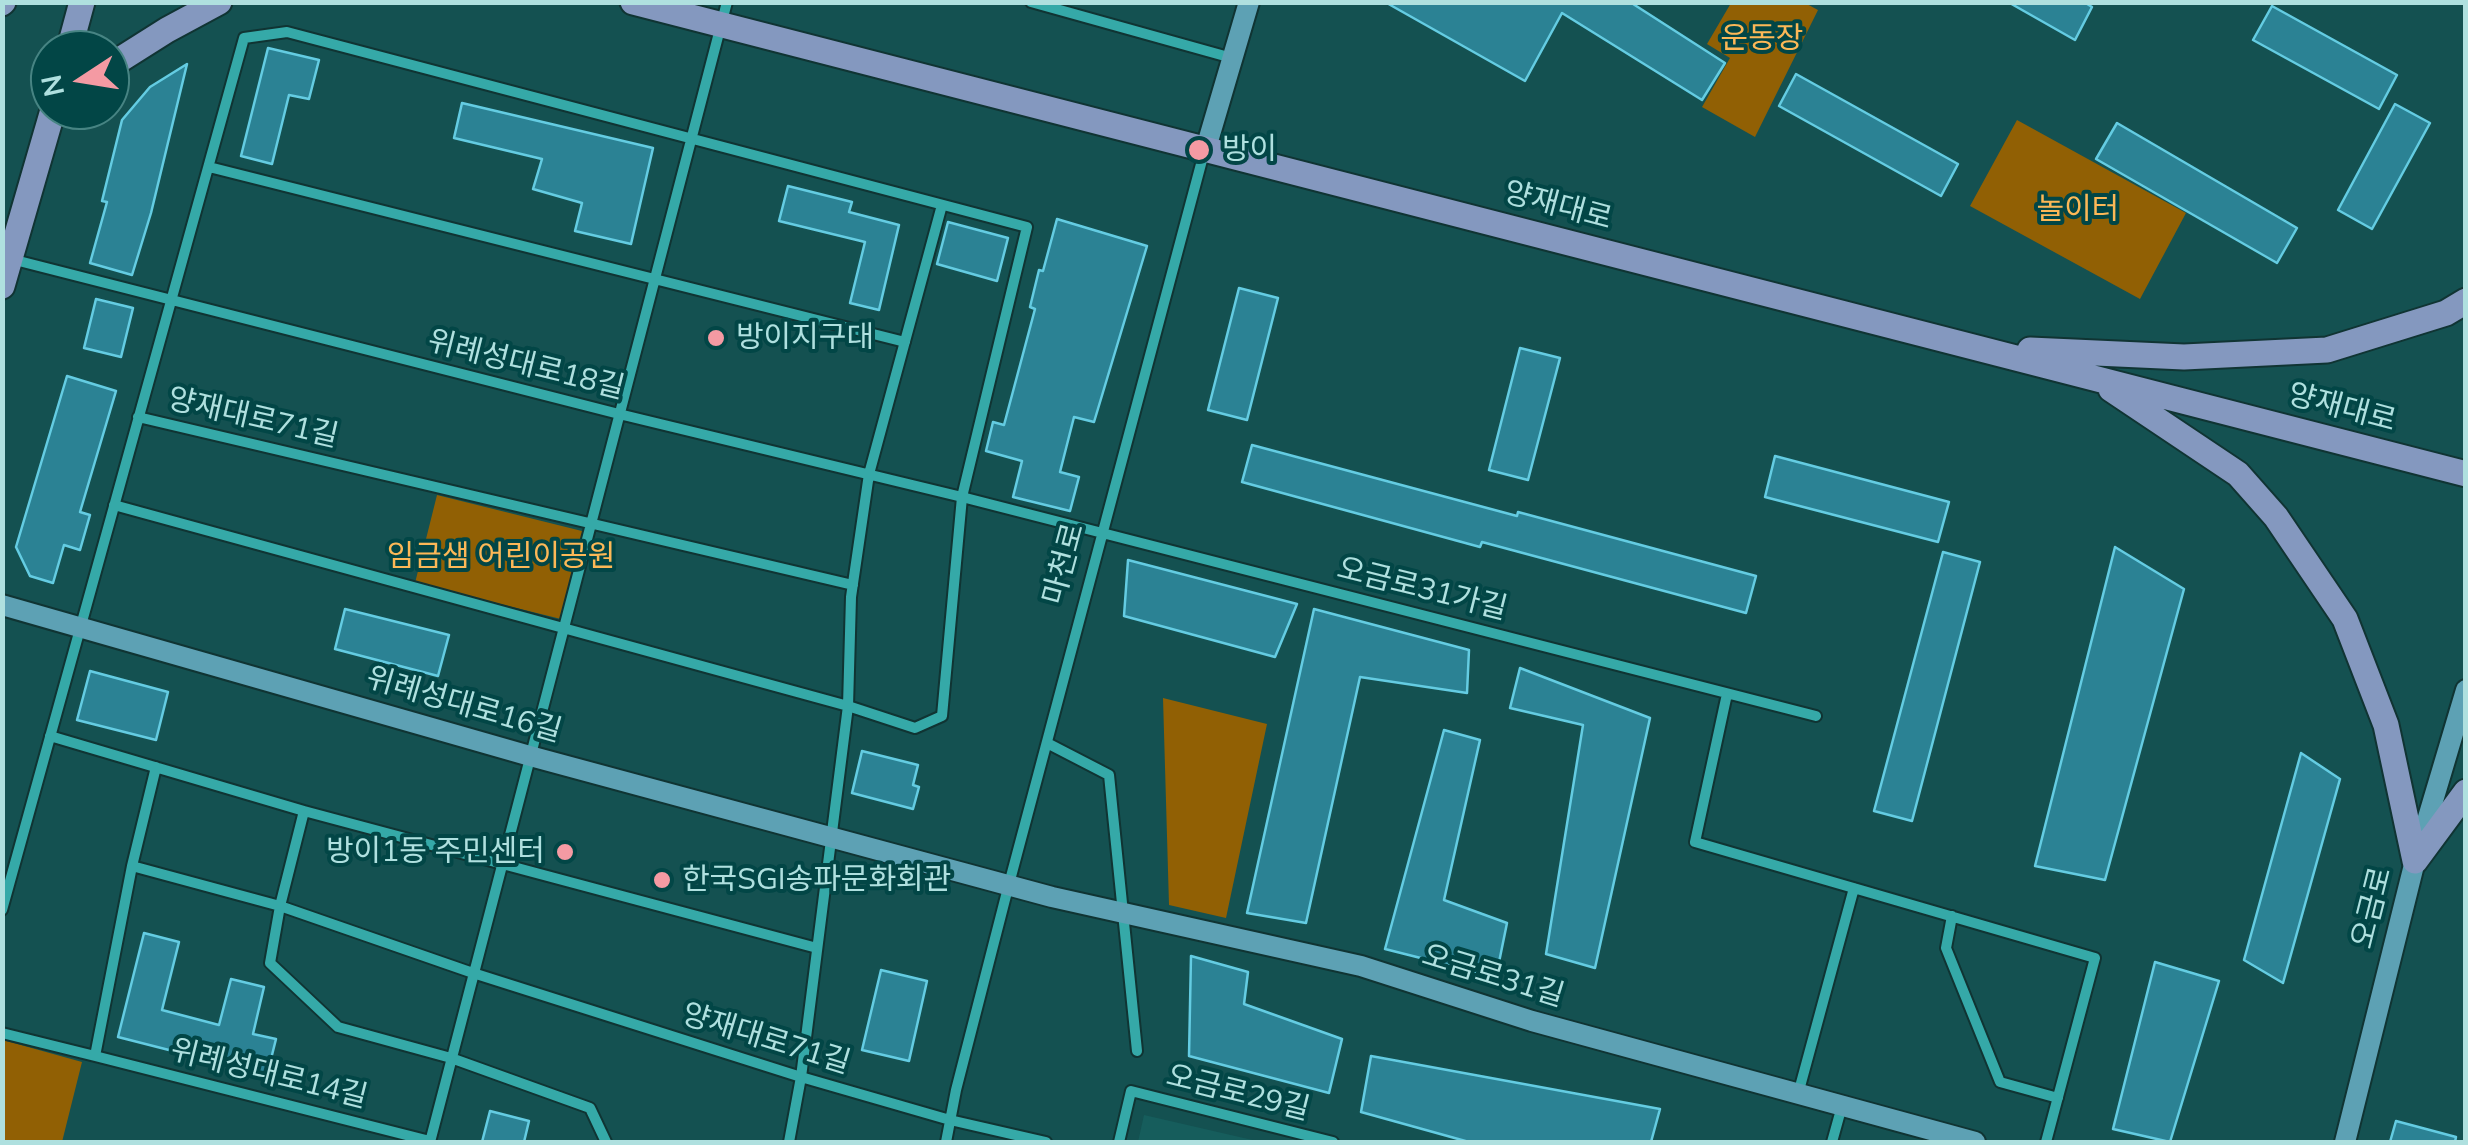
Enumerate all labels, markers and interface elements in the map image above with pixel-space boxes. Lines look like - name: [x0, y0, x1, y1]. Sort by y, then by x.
- park label: 운동장: [1721, 21, 1803, 57]
- north arrow: [30, 30, 130, 130]
- text: N: [33, 72, 71, 100]
- place label: 방이: [1222, 132, 1277, 168]
- marker: 방이: [1186, 137, 1212, 163]
- street label: 양재대로: [1500, 174, 1616, 238]
- park label: 놀이터: [2037, 192, 2119, 228]
- place label: 방이지구대: [736, 320, 874, 356]
- street label: 위례성대로18길: [424, 323, 628, 407]
- marker: 방이지구대: [705, 327, 727, 349]
- street label: 양재대로: [2284, 376, 2400, 440]
- street label: 양재대로71길: [164, 381, 342, 455]
- street label: 마천로: [1036, 519, 1092, 609]
- park label: 임금샘 어린이공원: [387, 539, 615, 575]
- street label: 오금로31가길: [1333, 550, 1511, 628]
- street label: 위례성대로16길: [362, 660, 566, 750]
- place label: 방이1동 주민센터: [326, 834, 545, 870]
- marker: 방이1동 주민센터: [554, 841, 576, 863]
- place label: 한국SGI송파문화회관: [682, 862, 951, 898]
- street label: 오금로: [2345, 863, 2399, 953]
- marker: 한국SGI송파문화회관: [651, 869, 673, 891]
- street label: 오금로31길: [1418, 937, 1568, 1015]
- street label: 양재대로71길: [678, 996, 854, 1082]
- street label: 위례성대로14길: [167, 1032, 371, 1116]
- street label: 오금로29길: [1163, 1058, 1313, 1128]

